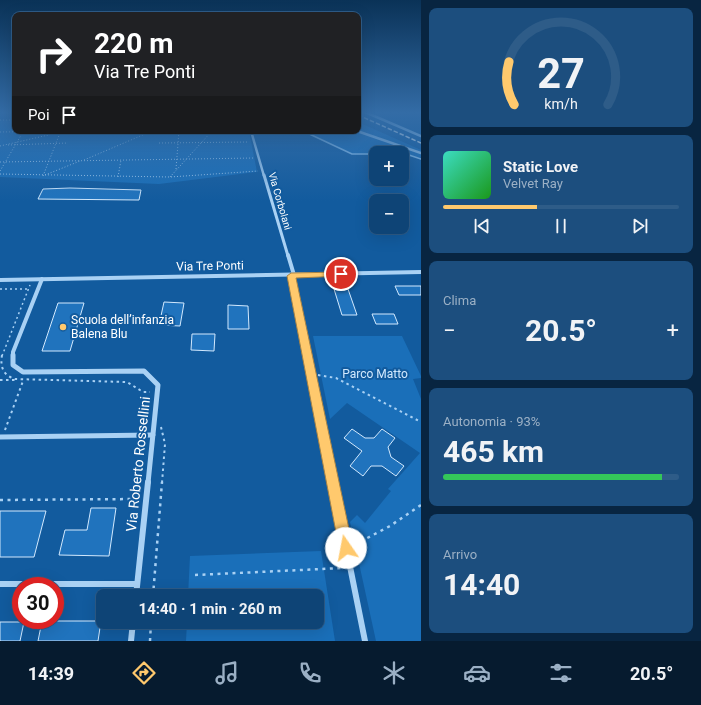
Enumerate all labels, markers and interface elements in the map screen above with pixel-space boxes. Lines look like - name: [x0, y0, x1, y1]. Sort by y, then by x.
- text: 220 m: [94, 27, 173, 60]
- icon: right: [28, 28, 80, 80]
- text: 27: [537, 49, 585, 98]
- text: Via Tre Ponti: [94, 61, 195, 82]
- text: km/h: [544, 96, 578, 112]
- icon: arrive: [58, 104, 80, 126]
- text: Poi: [28, 106, 50, 124]
- map controls: [369, 146, 409, 234]
- button: +: [369, 146, 409, 186]
- text: Static Love: [503, 158, 578, 176]
- street label: Via Corbolani: [267, 171, 293, 231]
- text: Velvet Ray: [503, 176, 563, 191]
- button: −: [369, 194, 409, 234]
- icon: previous: [471, 215, 493, 237]
- icon: pause: [550, 215, 572, 237]
- icon: next: [629, 215, 651, 237]
- pin: [324, 257, 358, 291]
- street label: Via Tre Ponti: [176, 258, 244, 274]
- icon: arrive: [330, 263, 352, 285]
- text: Clima: [443, 293, 476, 308]
- place label: Scuola dell’infanzia Balena Blu: [71, 313, 174, 341]
- text: 20.5°: [525, 313, 597, 348]
- text: −: [443, 318, 456, 343]
- text: +: [667, 318, 679, 343]
- marker: Scuola dell’infanzia Balena Blu: [58, 322, 68, 332]
- park label: Parco Matto: [342, 367, 408, 381]
- street label: Via Roberto Rossellini: [123, 395, 153, 533]
- text: Autonomia · 93%: [443, 414, 540, 429]
- text: 465 km: [443, 434, 544, 469]
- position arrow: [325, 527, 367, 569]
- text: Arrivo: [443, 547, 477, 562]
- text: 14:40: [443, 567, 520, 602]
- speed limit sign: 30: [12, 577, 64, 629]
- text: 14:40 · 1 min · 260 m: [139, 600, 281, 618]
- icon: directions: [130, 659, 158, 687]
- icon: music: [213, 659, 241, 687]
- icon: phone: [296, 659, 324, 687]
- icon: climate: [380, 659, 408, 687]
- icon: car: [463, 659, 491, 687]
- icon: filters: [547, 659, 575, 687]
- text: 14:39: [28, 663, 74, 684]
- text: 20.5°: [630, 663, 673, 684]

